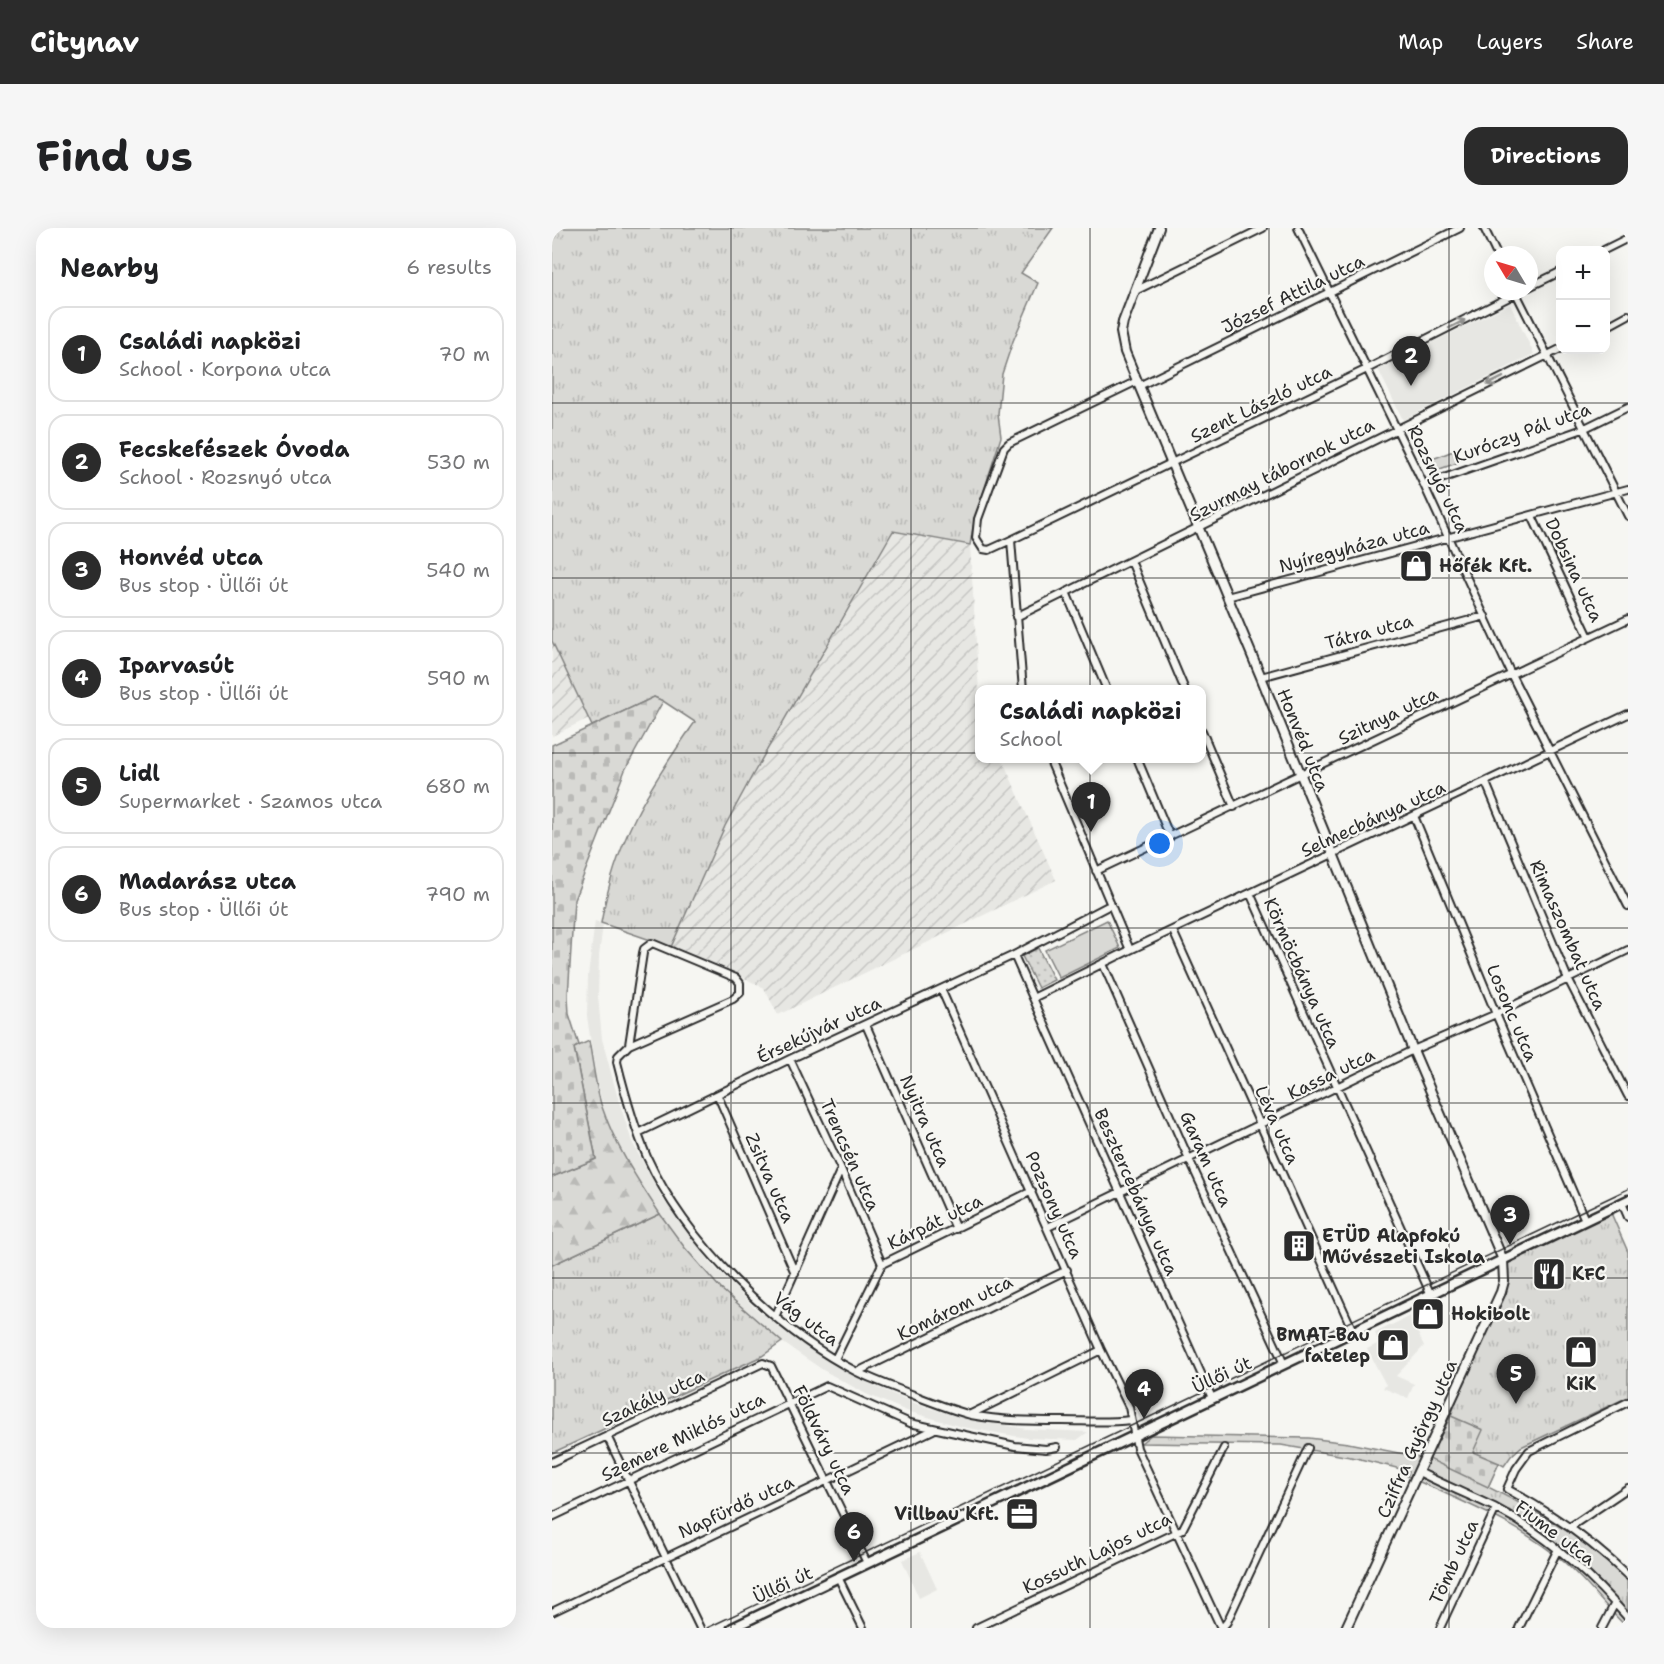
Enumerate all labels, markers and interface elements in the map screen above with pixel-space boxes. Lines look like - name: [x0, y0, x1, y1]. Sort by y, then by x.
- text: Citynav: [30, 23, 139, 61]
- text: Map: [1398, 28, 1443, 56]
- text: Layers: [1476, 28, 1543, 56]
- text: Share: [1576, 28, 1634, 56]
- button: Directions: [1464, 127, 1628, 185]
- text: Find us: [36, 128, 193, 184]
- north arrow: [1484, 246, 1538, 300]
- map controls: [1556, 246, 1610, 354]
- button: +: [1556, 246, 1610, 300]
- street label: József Attila utca: [1218, 249, 1368, 339]
- text: Nearby: [60, 250, 159, 285]
- text: 6 results: [406, 254, 492, 280]
- button: −: [1556, 300, 1610, 354]
- one-way arrow: [1448, 317, 1466, 329]
- text: Családi napközi: [119, 327, 301, 356]
- pin: 2: [1392, 336, 1430, 386]
- text: 1: [77, 341, 86, 367]
- text: 70 m: [438, 341, 490, 367]
- text: School · Korpona utca: [119, 356, 331, 382]
- street label: Szent László utca: [1186, 359, 1336, 449]
- one-way arrow: [1486, 376, 1504, 388]
- street label: Kuróczy Pál utca: [1450, 397, 1594, 469]
- street label: Szurmay tábornok utca: [1185, 413, 1379, 527]
- street label: Rozsnyó utca: [1402, 421, 1474, 537]
- text: Fecskefészek Óvoda: [119, 435, 349, 464]
- text: 2: [75, 449, 89, 475]
- text: 530 m: [427, 449, 490, 475]
- text: School · Rozsnyó utca: [119, 464, 331, 490]
- street label: Dobsina utca: [1539, 514, 1609, 626]
- street label: Nyíregyháza utca: [1276, 515, 1432, 579]
- text: Honvéd utca: [119, 543, 263, 572]
- shop icon: Hőfék Kft.: [1398, 548, 1434, 584]
- place label: Hőfék Kft.: [1439, 554, 1532, 578]
- text: 3: [75, 557, 89, 583]
- text: 540 m: [426, 557, 490, 583]
- text: Bus stop · Üllői út: [119, 572, 289, 598]
- street label: Tátra utca: [1322, 609, 1416, 655]
- text: Iparvasút: [119, 651, 234, 680]
- text: 4: [75, 665, 89, 691]
- text: 590 m: [427, 665, 490, 691]
- text: Bus stop · Üllői út: [119, 680, 289, 706]
- street label: Szitnya utca: [1334, 681, 1442, 751]
- popup: [975, 685, 1206, 763]
- street label: Honvéd utca: [1271, 685, 1335, 795]
- text: Családi napközi: [999, 697, 1182, 726]
- text: School: [999, 726, 1062, 752]
- text: Lidl: [119, 759, 160, 788]
- text: 5: [75, 773, 88, 799]
- text: 680 m: [425, 773, 490, 799]
- street label: Selmecbánya utca: [1297, 775, 1449, 863]
- pin: 1: [1072, 782, 1110, 832]
- text: Supermarket · Szamos utca: [119, 788, 382, 814]
- your location: [1145, 829, 1174, 858]
- street label: Rimaszombat utca: [1524, 856, 1612, 1014]
- text: Madarász utca: [119, 867, 296, 896]
- text: 6: [75, 881, 89, 907]
- text: 790 m: [425, 881, 490, 907]
- street label: Körmöcbánya utca: [1258, 894, 1346, 1052]
- text: Bus stop · Üllői út: [119, 896, 289, 922]
- street label: Losonc utca: [1481, 961, 1543, 1065]
- street label: Érsekújvár utca: [753, 991, 885, 1069]
- street label: Kassa utca: [1283, 1043, 1379, 1105]
- street label: Nyitra utca: [894, 1071, 956, 1171]
- street label: Léva utca: [1249, 1082, 1305, 1168]
- street label: Trencsén utca: [815, 1095, 885, 1215]
- street label: Besztercebánya utca: [1088, 1105, 1184, 1279]
- street label: Garam utca: [1174, 1107, 1238, 1211]
- street label: Zsitva utca: [740, 1129, 800, 1227]
- street label: Pozsony utca: [1020, 1147, 1088, 1263]
- street label: Kárpát utca: [883, 1189, 987, 1255]
- pin: 3: [1490, 1196, 1530, 1245]
- place label: ETÜD Alapfokú Művészeti Iskola: [1322, 1223, 1486, 1269]
- building icon: ETÜD Alapfokú Művészeti Iskola: [1281, 1228, 1317, 1264]
- restaurant icon: KFC: [1531, 1256, 1567, 1292]
- place label: KFC: [1572, 1262, 1606, 1286]
- street label: Komárom utca: [893, 1270, 1017, 1346]
- street label: Vág utca: [768, 1286, 844, 1352]
- shop icon: Hokibolt: [1410, 1296, 1446, 1332]
- place label: Hokibolt: [1451, 1302, 1530, 1326]
- place label: BMAT-Bau fatelep: [1276, 1323, 1370, 1368]
- shop icon: BMAT-Bau fatelep: [1375, 1327, 1411, 1363]
- shop icon: KiK: [1563, 1334, 1599, 1370]
- street label: Üllői út: [1188, 1351, 1256, 1399]
- pin: 5: [1496, 1354, 1536, 1404]
- street label: Cziffra György utca: [1371, 1356, 1463, 1522]
- street label: Szakály utca: [598, 1364, 708, 1432]
- pin: 4: [1124, 1370, 1164, 1419]
- place label: KiK: [1566, 1372, 1597, 1396]
- street label: Földváry utca: [787, 1381, 861, 1499]
- street label: Szemere Miklós utca: [597, 1387, 769, 1487]
- street label: Napfürdő utca: [674, 1470, 798, 1544]
- street label: Fiume utca: [1510, 1495, 1600, 1571]
- office icon: Villbau Kft.: [1004, 1496, 1040, 1532]
- place label: Villbau Kft.: [894, 1502, 999, 1526]
- street label: Kossuth Lajos utca: [1019, 1507, 1175, 1599]
- pin: 6: [834, 1512, 874, 1562]
- street label: Tömb utca: [1424, 1516, 1484, 1608]
- street label: Üllői út: [749, 1561, 817, 1609]

